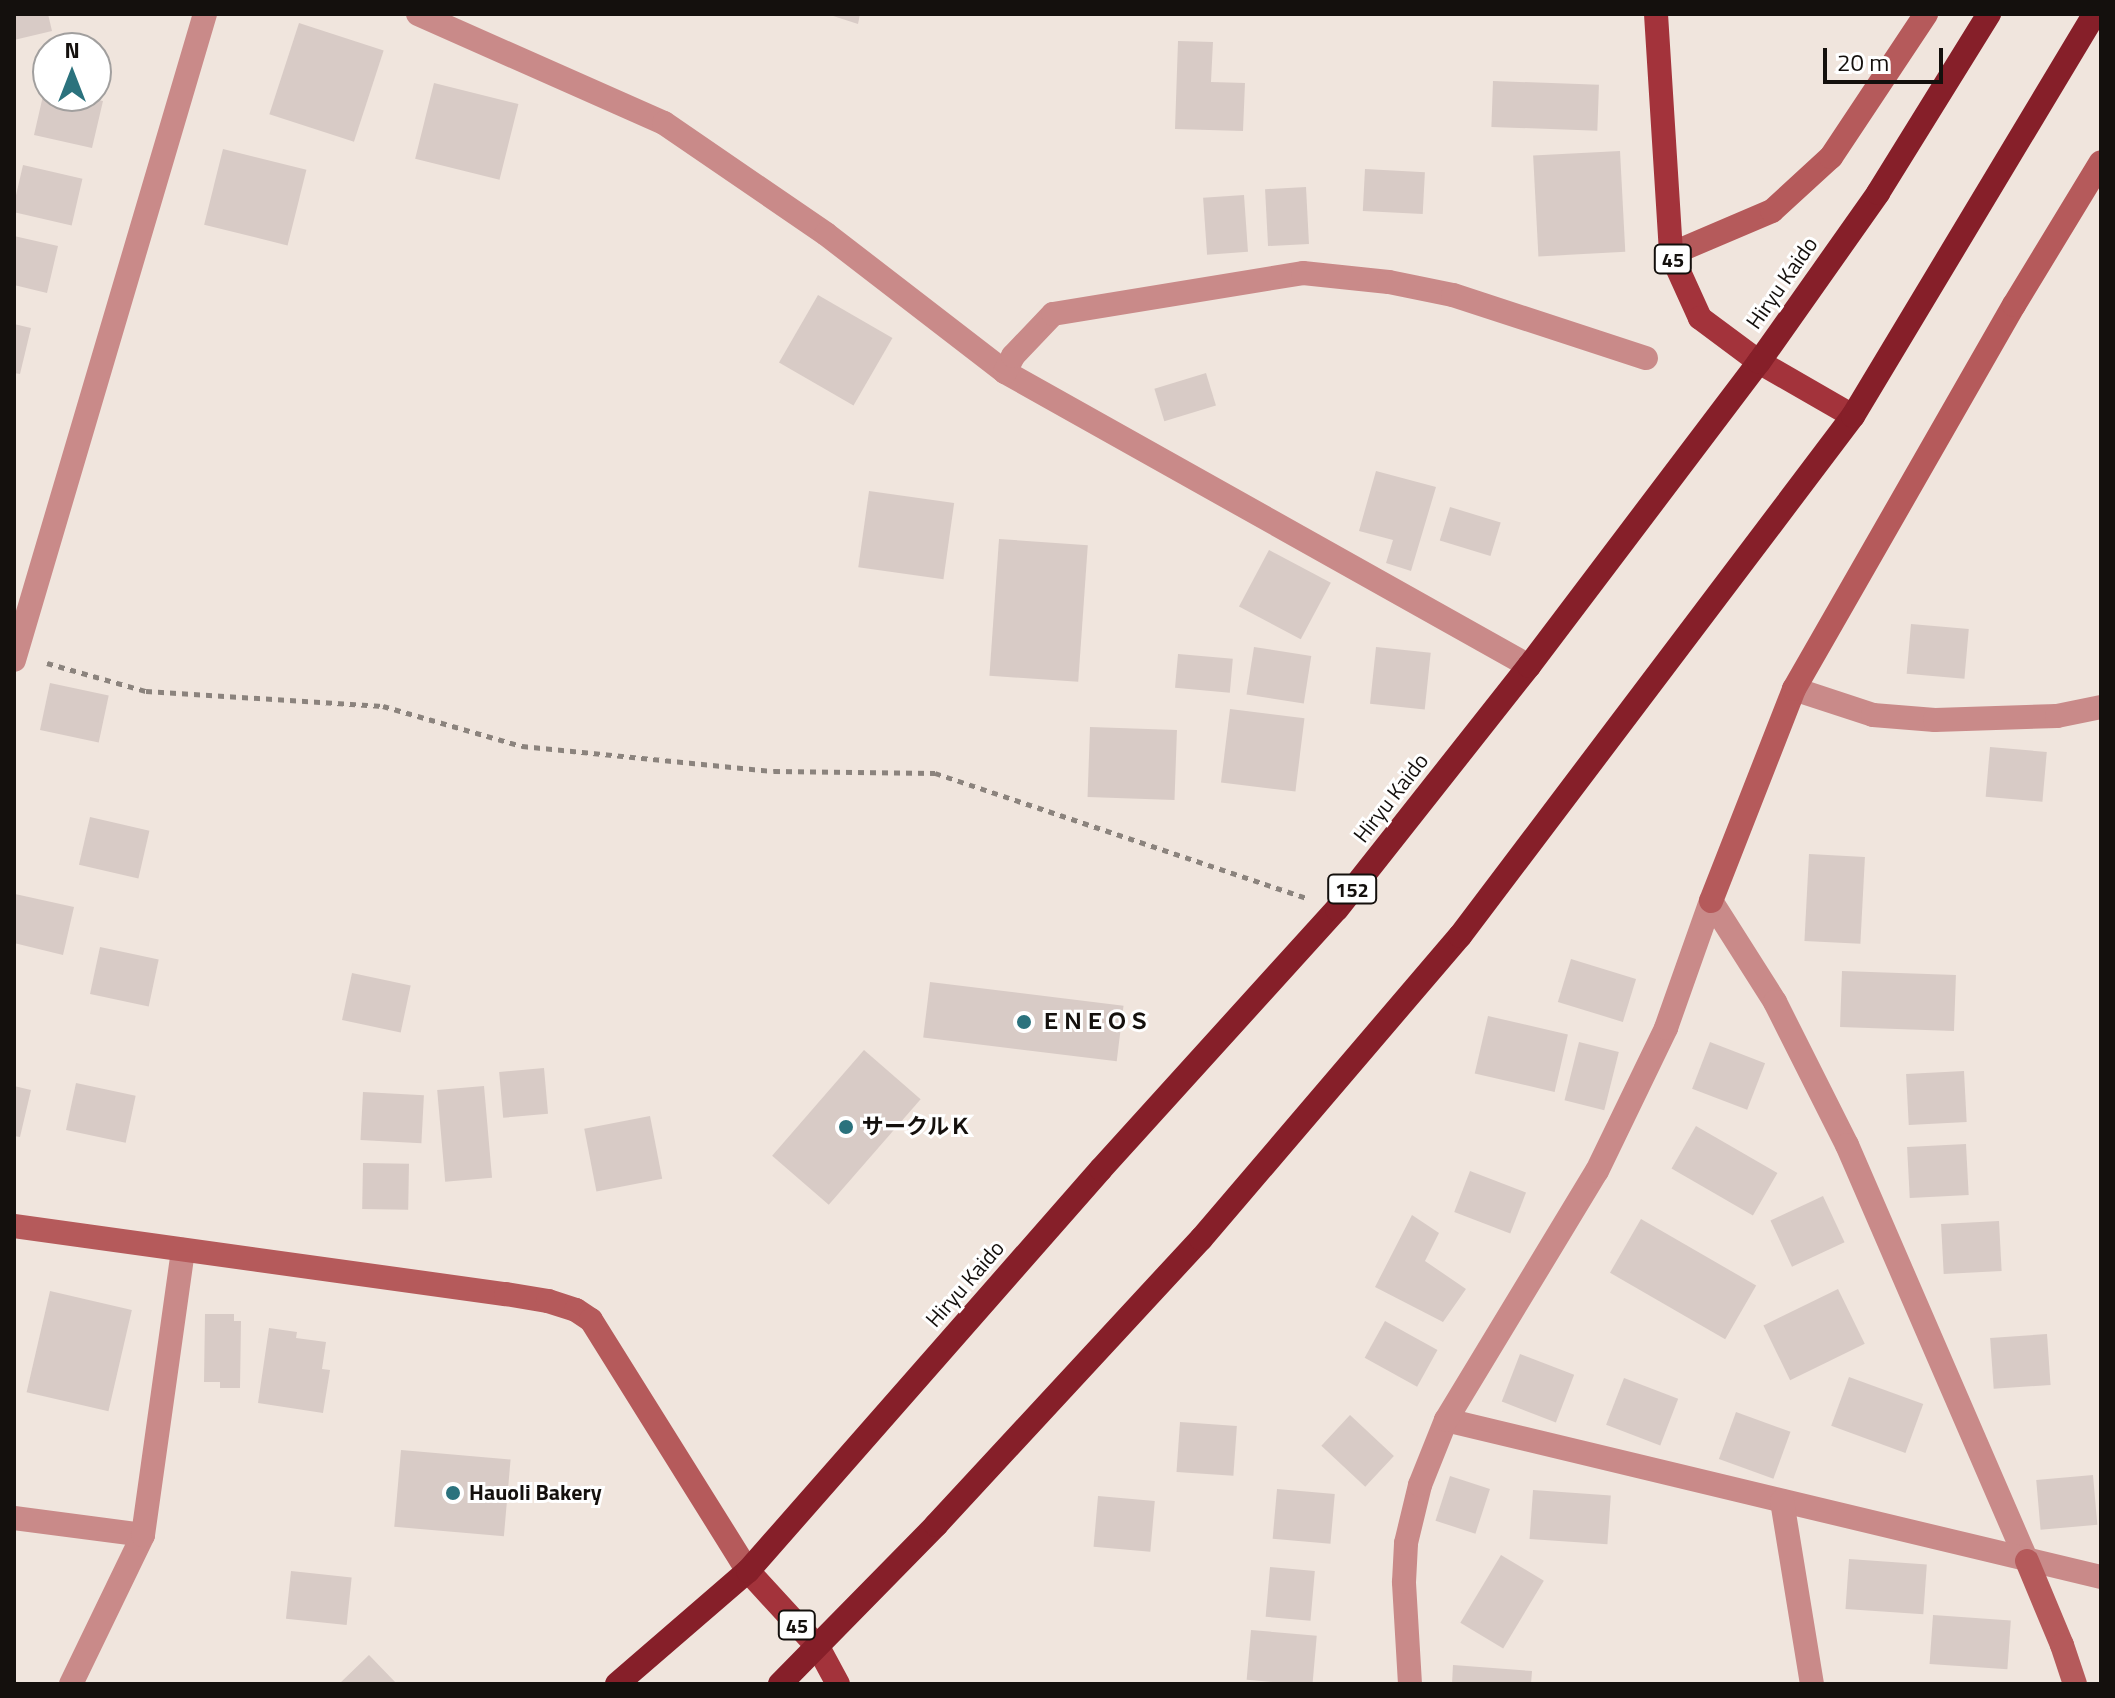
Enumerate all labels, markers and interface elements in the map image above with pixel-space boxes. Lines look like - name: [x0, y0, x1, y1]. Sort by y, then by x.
- north arrow: [32, 32, 112, 112]
- scale bar: [1827, 32, 1947, 82]
- text: N: [64, 33, 80, 67]
- text: 20 m: [1837, 44, 1889, 80]
- street label: Hiryu Kaido: [1741, 232, 1823, 334]
- road number: 45: [1653, 243, 1693, 275]
- street label: Hiryu Kaido: [1348, 748, 1434, 848]
- road number: 152: [1326, 873, 1378, 905]
- place label: ＥＮＥＯＳ: [1040, 1009, 1150, 1035]
- marker: ＥＮＥＯＳ: [1015, 1013, 1033, 1031]
- place label: サークルＫ: [862, 1114, 972, 1140]
- marker: サークルＫ: [837, 1118, 855, 1136]
- street label: Hiryu Kaido: [920, 1235, 1010, 1333]
- place label: Hauoli Bakery: [469, 1480, 602, 1506]
- marker: Hauoli Bakery: [444, 1484, 462, 1502]
- road number: 45: [777, 1609, 817, 1641]

